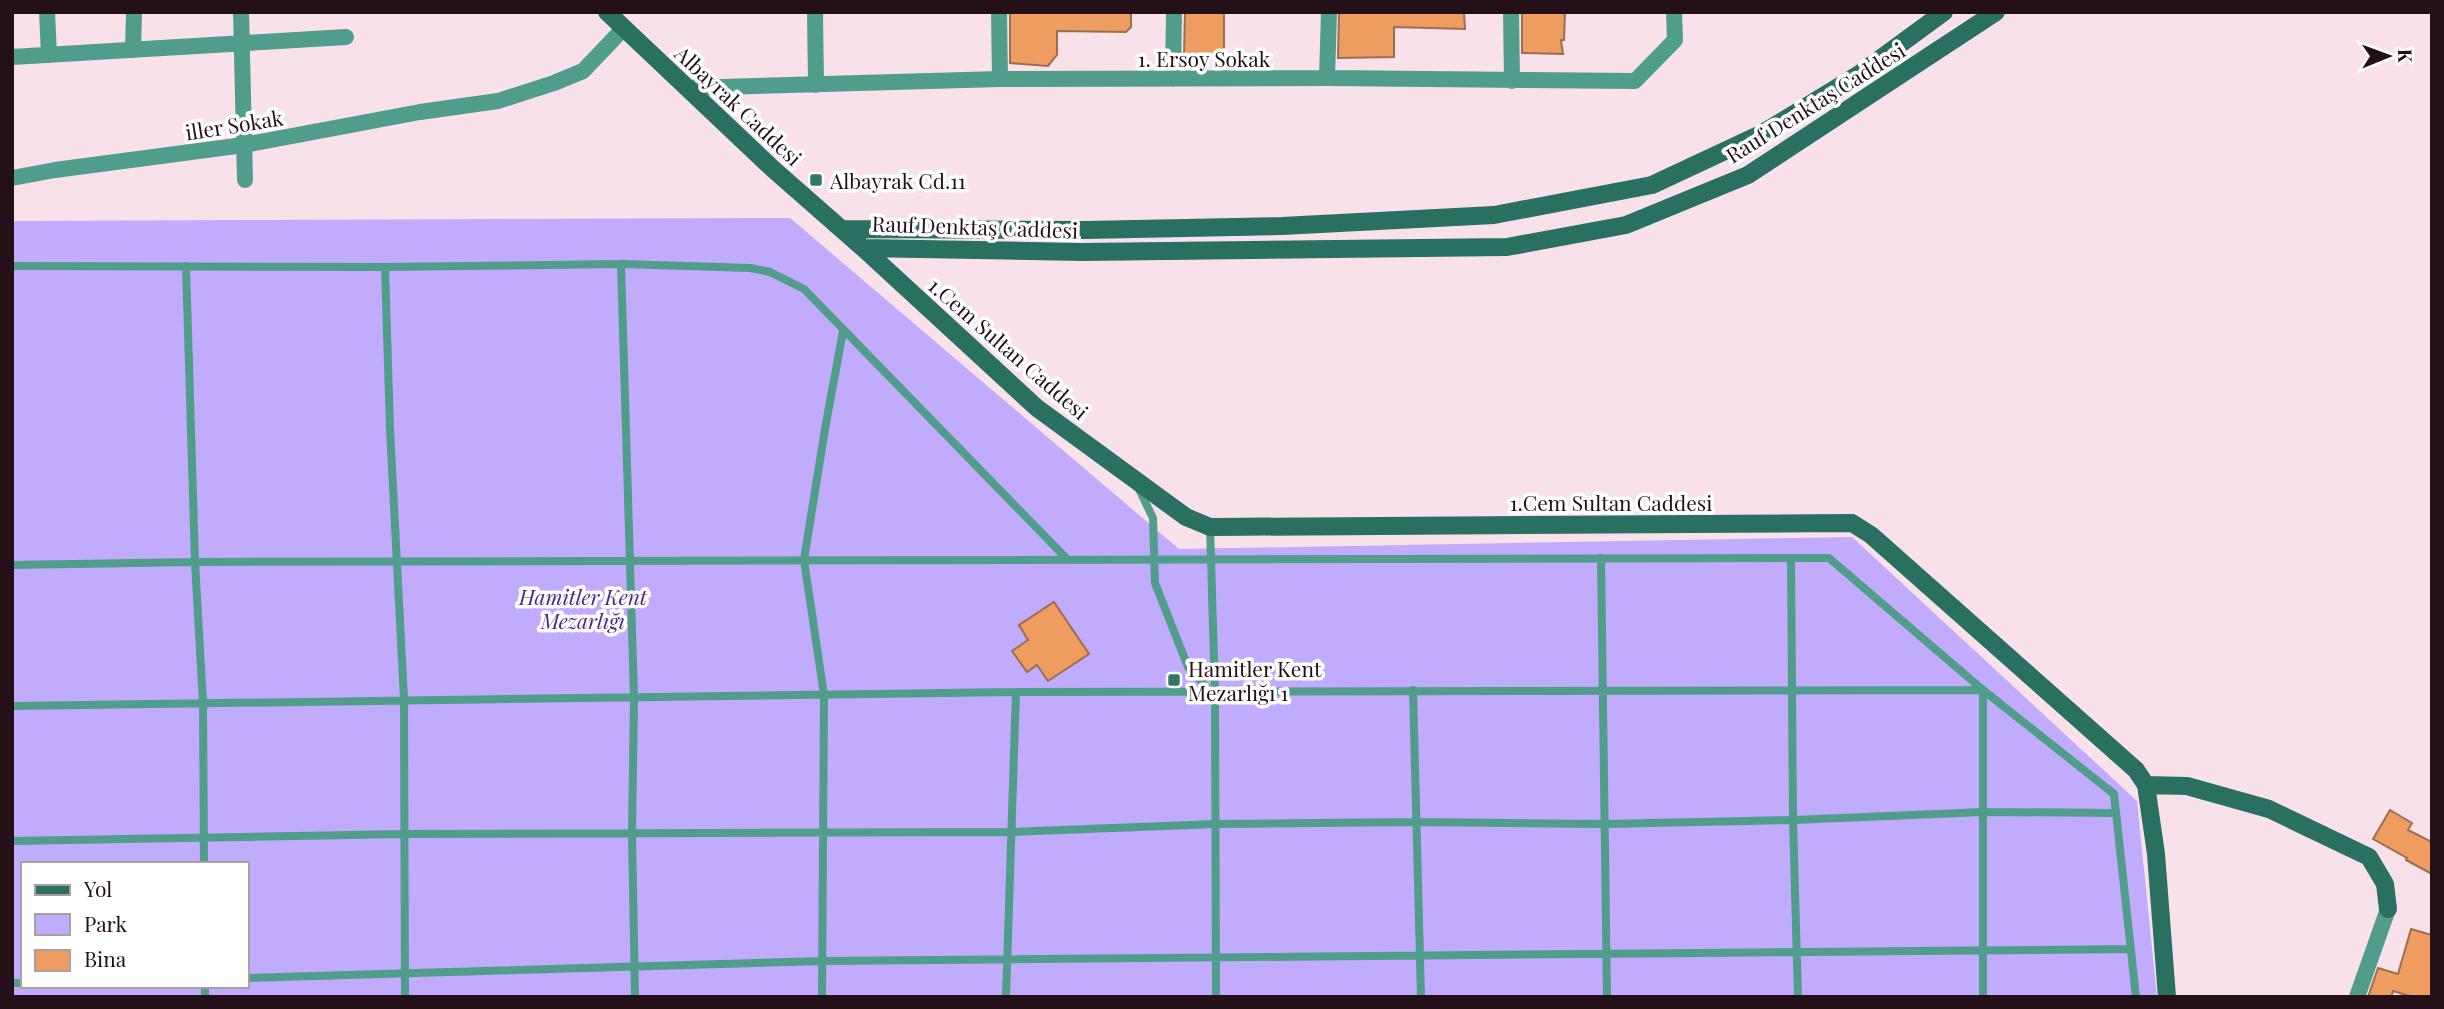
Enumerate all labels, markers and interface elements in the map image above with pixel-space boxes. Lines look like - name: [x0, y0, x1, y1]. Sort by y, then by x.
- north arrow: [2353, 21, 2423, 91]
- street label: Rauf Denktaş Caddesi: [1720, 35, 1910, 169]
- street label: Albayrak Caddesi: [669, 38, 808, 171]
- street label: 1. Ersoy Sokak: [1138, 44, 1271, 72]
- text: K: [2393, 49, 2419, 63]
- street label: iller Sokak: [183, 102, 285, 146]
- place label: Albayrak Cd.11: [829, 166, 966, 194]
- marker: Albayrak Cd.11: [808, 172, 824, 188]
- street label: Rauf Denktaş Caddesi: [871, 208, 1079, 244]
- street label: 1.Cem Sultan Caddesi: [923, 271, 1095, 425]
- street label: 1.Cem Sultan Caddesi: [1510, 488, 1712, 516]
- park label: Hamitler Kent Mezarlığı: [518, 582, 648, 634]
- place label: Hamitler Kent Mezarlığı 1: [1188, 654, 1322, 706]
- marker: Hamitler Kent Mezarlığı 1: [1166, 672, 1182, 688]
- legend: [21, 862, 248, 988]
- text: Yol: [83, 874, 112, 902]
- text: Park: [84, 909, 128, 937]
- text: Bina: [84, 944, 127, 972]

